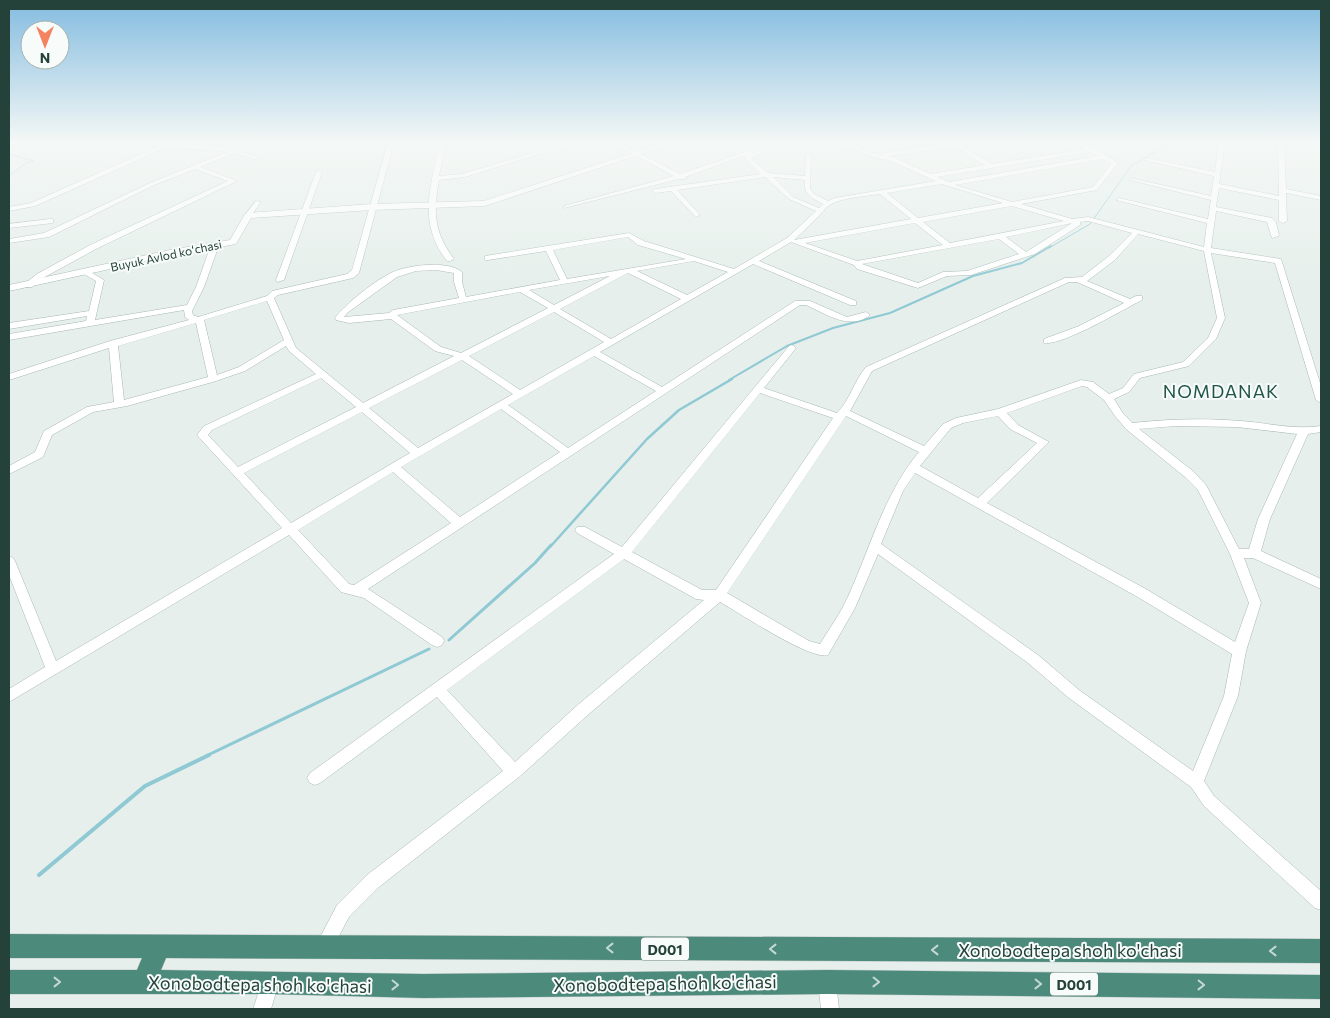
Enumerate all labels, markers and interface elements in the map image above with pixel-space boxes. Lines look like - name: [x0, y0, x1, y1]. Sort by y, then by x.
- north arrow: [20, 20, 70, 70]
- text: N: [40, 50, 50, 67]
- street label: Buyuk Avlod koʻchasi: [109, 236, 223, 274]
- district label: NOMDANAK: [1163, 380, 1279, 402]
- road number: D001: [641, 938, 689, 961]
- street label: Xonobodtepa shoh ko'chasi: [958, 939, 1182, 961]
- one-way arrow: [606, 943, 614, 953]
- one-way arrow: [768, 944, 776, 954]
- one-way arrow: [931, 945, 938, 955]
- one-way arrow: [1268, 946, 1276, 956]
- street label: Xonobodtepa shoh ko'chasi: [553, 970, 777, 996]
- street label: Xonobodtepa shoh ko'chasi: [148, 971, 372, 997]
- road number: D001: [1050, 972, 1098, 996]
- one-way arrow: [54, 977, 62, 987]
- one-way arrow: [872, 977, 880, 987]
- one-way arrow: [1035, 979, 1043, 989]
- one-way arrow: [392, 980, 399, 990]
- one-way arrow: [1197, 980, 1205, 991]

